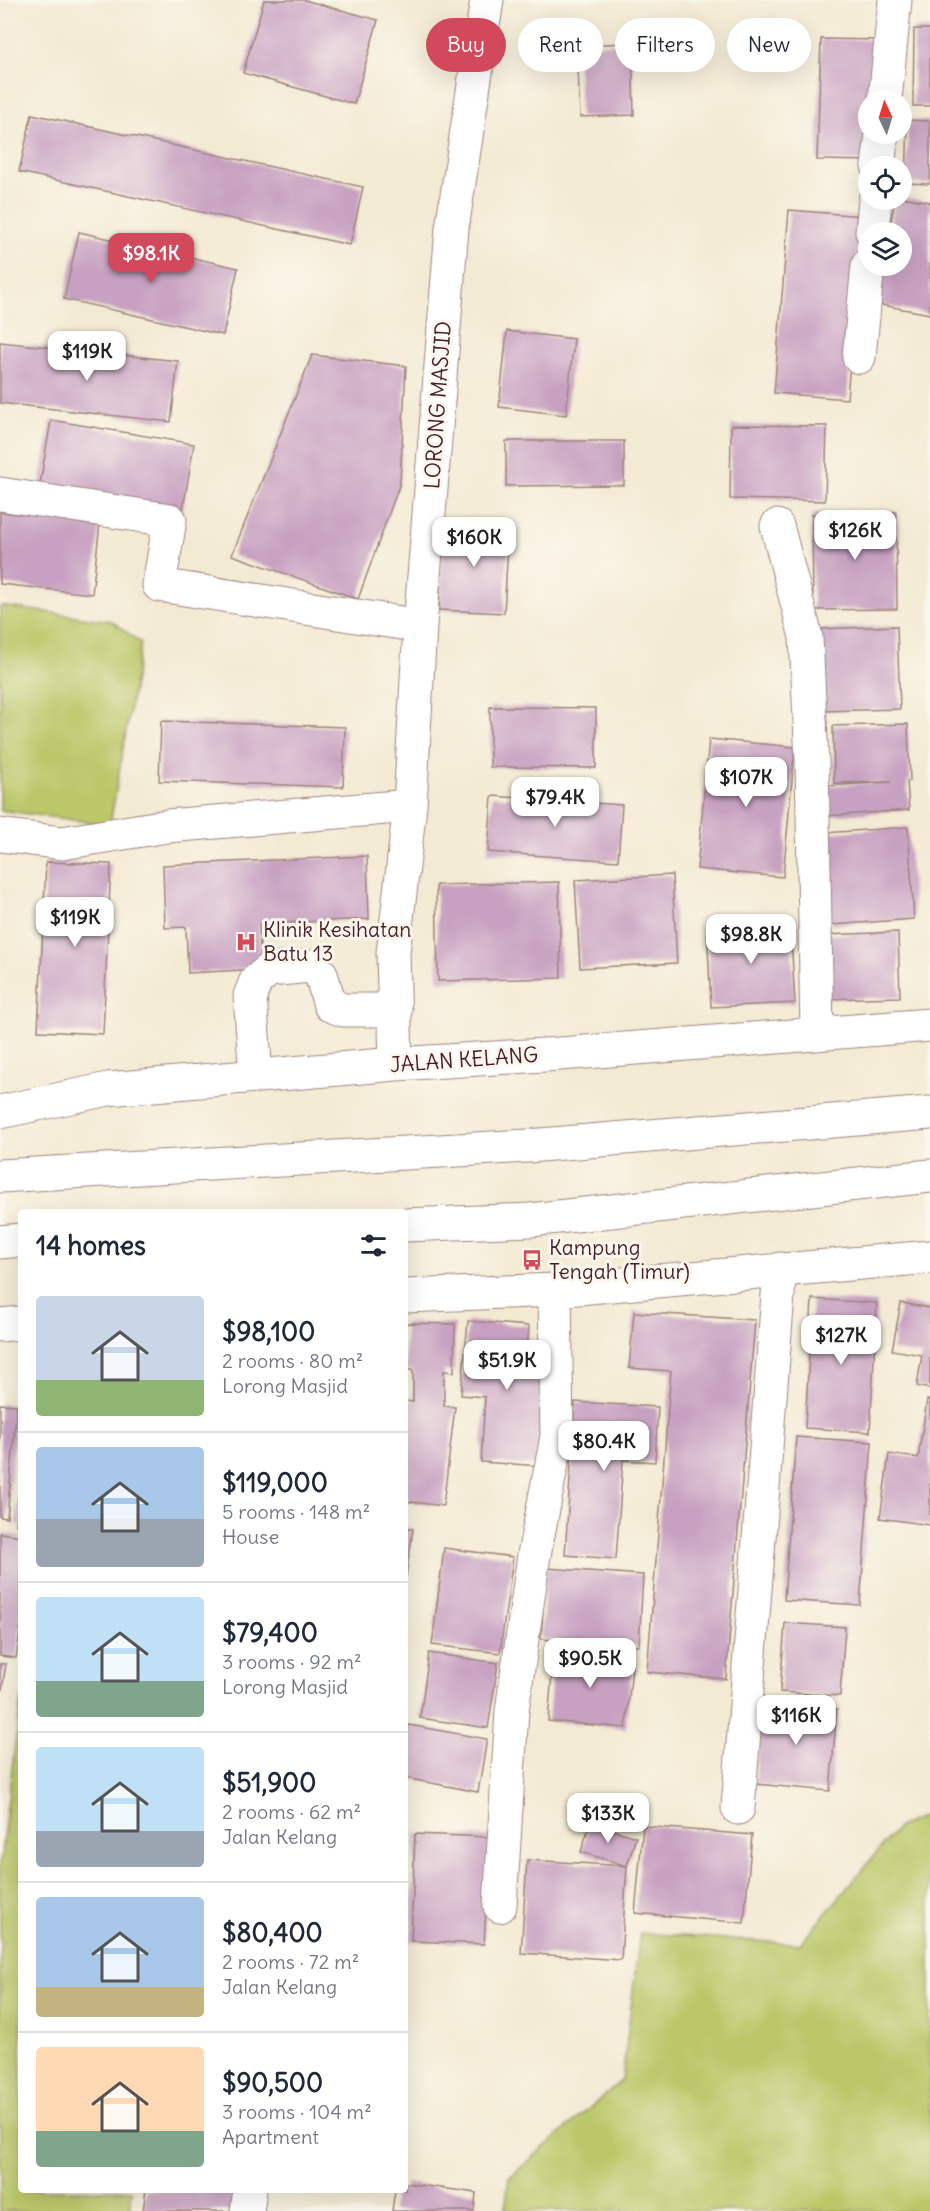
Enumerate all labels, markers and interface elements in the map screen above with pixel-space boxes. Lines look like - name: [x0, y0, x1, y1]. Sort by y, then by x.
- chip: Buy: [426, 18, 506, 72]
- chip: Rent: [518, 18, 603, 72]
- chip: Filters: [615, 18, 715, 72]
- chip: New: [727, 18, 811, 72]
- north arrow: [858, 90, 912, 144]
- map controls: [858, 90, 912, 276]
- button: locate: [858, 156, 912, 210]
- button: layers: [858, 222, 912, 276]
- pin: $98.1K: [102, 233, 200, 284]
- text: $98.1K: [122, 240, 180, 265]
- street label: LORONG MASJID: [418, 320, 457, 490]
- pin: $119K: [45, 331, 129, 382]
- text: $119K: [62, 338, 112, 363]
- pin: $126K: [813, 510, 897, 561]
- pin: $160K: [432, 517, 516, 568]
- text: $126K: [828, 517, 882, 542]
- text: $160K: [446, 524, 502, 549]
- pin: $107K: [704, 757, 788, 808]
- text: $107K: [719, 764, 773, 789]
- pin: $79.4K: [506, 777, 604, 828]
- text: $79.4K: [525, 784, 585, 809]
- pin: $119K: [33, 897, 117, 948]
- text: $119K: [50, 904, 100, 929]
- pin: $98.8K: [702, 914, 800, 965]
- place label: Klinik Kesihatan Batu 13: [263, 916, 411, 967]
- text: $98.8K: [720, 921, 782, 946]
- hospital icon: Klinik Kesihatan Batu 13: [234, 930, 258, 954]
- street label: JALAN KELANG: [389, 1041, 539, 1078]
- text: 14 homes: [36, 1229, 146, 1262]
- icon: filters: [357, 1229, 390, 1262]
- place label: Kampung Tengah (Timur): [549, 1234, 690, 1285]
- bus stop icon: Kampung Tengah (Timur): [520, 1248, 544, 1272]
- text: $98,100: [222, 1315, 315, 1348]
- pin: $127K: [799, 1315, 883, 1366]
- icon: home: [84, 1320, 156, 1392]
- text: $127K: [815, 1322, 867, 1347]
- pin: $51.9K: [458, 1340, 556, 1391]
- text: $51.9K: [478, 1347, 536, 1372]
- text: 2 rooms · 80 m²: [222, 1348, 363, 1373]
- text: Lorong Masjid: [222, 1373, 348, 1398]
- pin: $80.4K: [555, 1421, 653, 1472]
- text: $80.4K: [572, 1428, 636, 1453]
- text: $119,000: [222, 1466, 328, 1499]
- icon: home: [84, 1471, 156, 1543]
- text: 5 rooms · 148 m²: [222, 1499, 370, 1524]
- text: House: [222, 1524, 279, 1549]
- text: $79,400: [222, 1616, 318, 1649]
- icon: home: [84, 1621, 156, 1693]
- pin: $90.5K: [541, 1638, 639, 1689]
- text: $90.5K: [558, 1645, 622, 1670]
- text: 3 rooms · 92 m²: [222, 1649, 361, 1674]
- text: Lorong Masjid: [222, 1674, 348, 1699]
- pin: $116K: [754, 1695, 838, 1746]
- text: $116K: [771, 1702, 821, 1727]
- text: $51,900: [222, 1766, 316, 1799]
- icon: home: [84, 1771, 156, 1843]
- pin: $133K: [566, 1793, 650, 1844]
- text: 2 rooms · 62 m²: [222, 1799, 361, 1824]
- text: $133K: [581, 1800, 635, 1825]
- text: Jalan Kelang: [222, 1824, 337, 1849]
- text: $80,400: [222, 1916, 323, 1949]
- icon: home: [84, 1921, 156, 1993]
- text: 2 rooms · 72 m²: [222, 1949, 359, 1974]
- text: Jalan Kelang: [222, 1974, 337, 1999]
- text: $90,500: [222, 2066, 323, 2099]
- icon: home: [84, 2071, 156, 2143]
- text: 3 rooms · 104 m²: [222, 2099, 372, 2124]
- text: Apartment: [222, 2124, 319, 2149]

